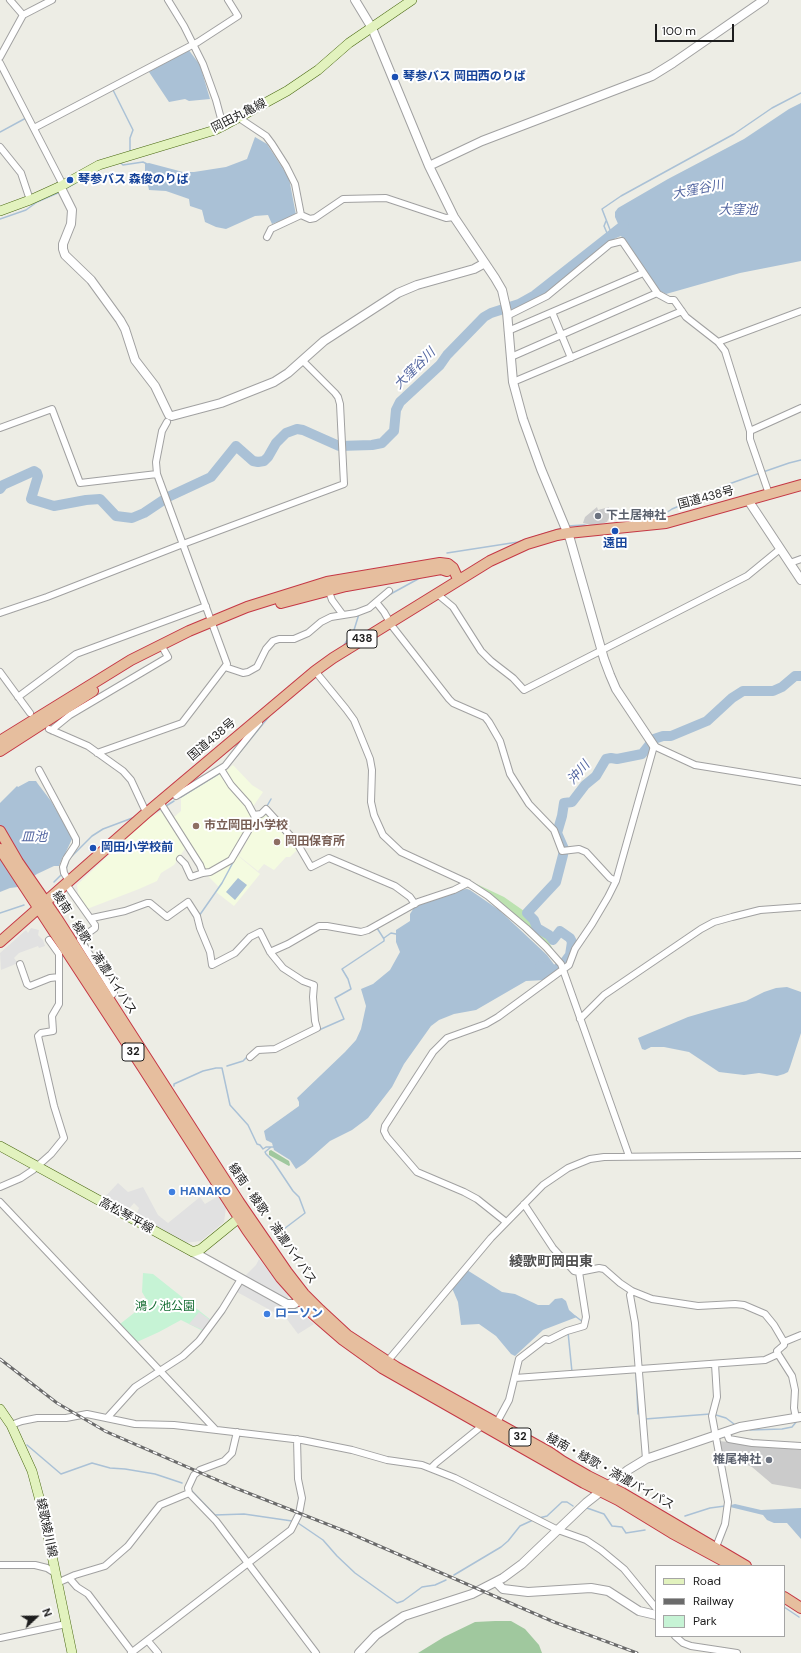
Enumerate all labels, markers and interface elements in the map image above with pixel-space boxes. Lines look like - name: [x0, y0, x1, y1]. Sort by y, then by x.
- scale bar: [657, 16, 736, 42]
- text: 100 m: [662, 23, 696, 39]
- place label: 琴参バス 岡田西のりば: [403, 70, 526, 84]
- marker: 琴参バス 岡田西のりば: [390, 72, 400, 82]
- street label: 岡田丸亀線: [209, 96, 269, 136]
- place label: 琴参バス 森俊のりば: [78, 173, 189, 187]
- marker: 琴参バス 森俊のりば: [65, 175, 75, 185]
- water label: 大窪谷川: [671, 177, 725, 203]
- water label: 大窪池: [719, 203, 757, 219]
- water label: 大窪谷川: [391, 345, 439, 393]
- street label: 国道438号: [676, 484, 736, 512]
- place label: 下土居神社: [606, 509, 666, 523]
- marker: 下土居神社: [593, 511, 603, 521]
- marker: 遠田: [610, 526, 620, 536]
- place label: 遠田: [603, 537, 627, 551]
- road number: 438: [347, 630, 377, 648]
- street label: 国道438号: [185, 716, 239, 764]
- water label: 沖川: [565, 758, 593, 788]
- place label: 市立岡田小学校: [204, 819, 288, 833]
- marker: 市立岡田小学校: [191, 821, 201, 831]
- water label: 皿池: [21, 830, 47, 846]
- place label: 岡田保育所: [285, 835, 345, 849]
- marker: 岡田保育所: [272, 837, 282, 847]
- place label: 岡田小学校前: [101, 841, 173, 855]
- marker: 岡田小学校前: [88, 843, 98, 853]
- street label: 綾南・綾歌・満濃バイパス: [49, 889, 139, 1017]
- road number: 32: [122, 1043, 144, 1061]
- street label: 綾南・綾歌・満濃バイパス: [225, 1161, 319, 1287]
- place label: HANAKO: [180, 1185, 231, 1199]
- marker: HANAKO: [167, 1187, 177, 1197]
- street label: 高松琴平線: [96, 1195, 156, 1237]
- district label: 綾歌町岡田東: [509, 1254, 593, 1270]
- park label: 鴻ノ池公園: [135, 1300, 195, 1314]
- place label: ローソン: [275, 1307, 323, 1321]
- marker: ローソン: [262, 1309, 272, 1319]
- road number: 32: [509, 1428, 531, 1446]
- street label: 綾南・綾歌・満濃バイパス: [544, 1431, 676, 1513]
- place label: 椎尾神社: [713, 1453, 761, 1467]
- marker: 椎尾神社: [764, 1455, 774, 1465]
- street label: 綾歌綾川線: [33, 1497, 59, 1559]
- legend: [655, 1565, 785, 1637]
- text: Road: [693, 1573, 721, 1589]
- text: Railway: [693, 1593, 734, 1609]
- north arrow: [16, 1597, 56, 1637]
- text: N: [39, 1606, 55, 1619]
- text: Park: [693, 1613, 717, 1629]

